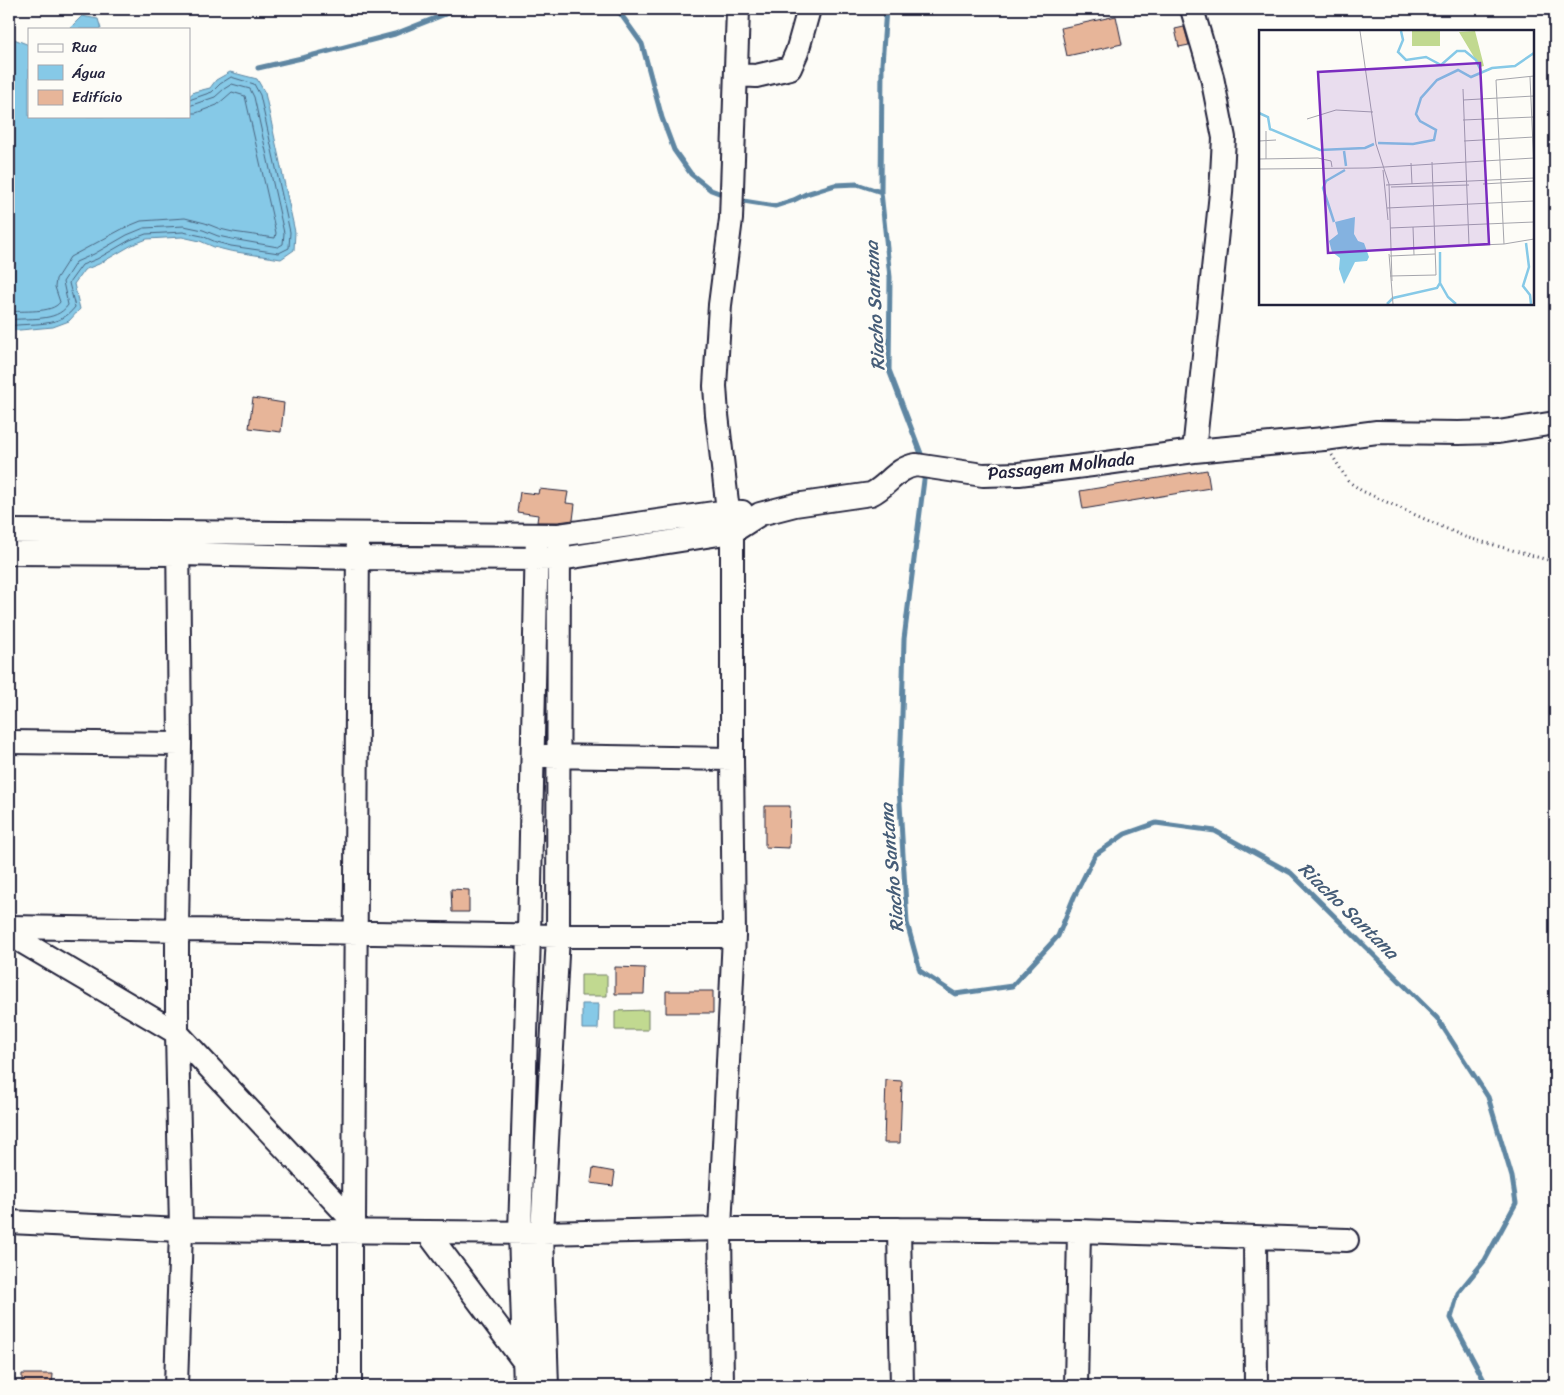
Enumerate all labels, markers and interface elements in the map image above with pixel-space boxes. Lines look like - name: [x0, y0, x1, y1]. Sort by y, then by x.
- legend: [28, 28, 190, 118]
- inset map: [1259, 30, 1534, 305]
- text: Rua: [72, 34, 97, 60]
- text: Água: [71, 60, 105, 86]
- text: Edifício: [72, 84, 123, 110]
- water label: Riacho Santana: [855, 239, 894, 372]
- street label: Passagem Molhada: [986, 442, 1136, 490]
- water label: Riacho Santana: [869, 801, 914, 934]
- water label: Riacho Santana: [1291, 854, 1408, 968]

